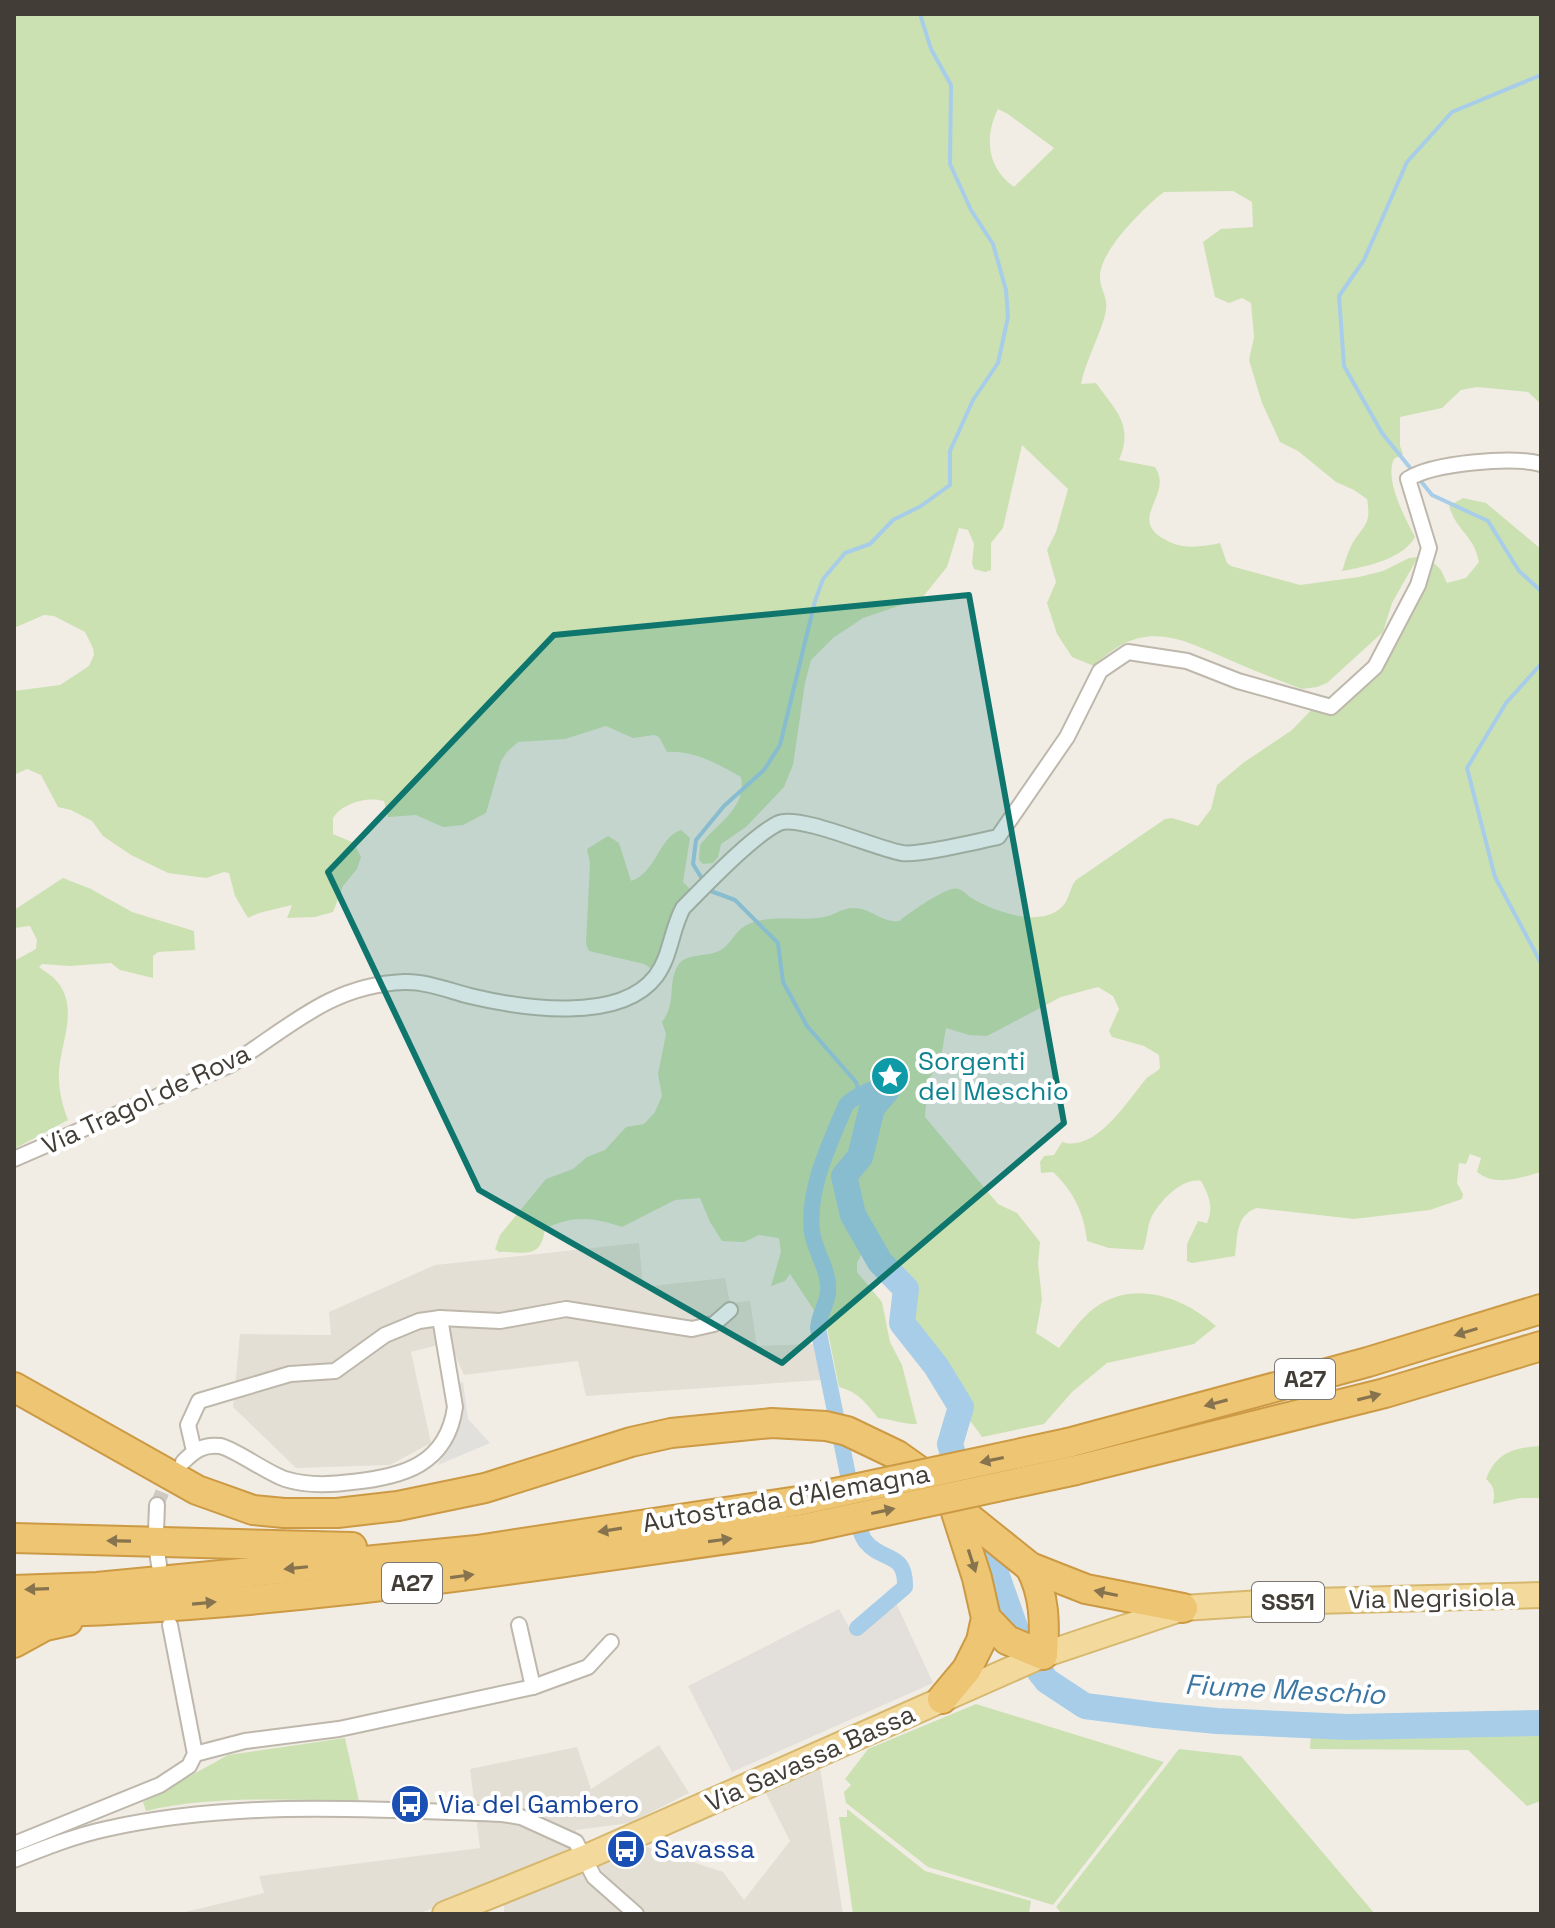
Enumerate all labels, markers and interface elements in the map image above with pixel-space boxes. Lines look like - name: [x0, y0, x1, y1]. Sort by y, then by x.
- street label: Via Tragol de Rova: [36, 1036, 256, 1162]
- place label: Sorgenti del Meschio: [918, 1044, 1069, 1108]
- place icon: Sorgenti del Meschio: [869, 1055, 911, 1097]
- one-way arrow: [1454, 1326, 1478, 1339]
- road number: A27: [1275, 1359, 1335, 1399]
- one-way arrow: [1357, 1390, 1382, 1402]
- one-way arrow: [1204, 1397, 1228, 1410]
- one-way arrow: [979, 1454, 1004, 1467]
- street label: Autostrada d'Alemagna: [640, 1456, 932, 1540]
- one-way arrow: [871, 1504, 896, 1517]
- one-way arrow: [597, 1524, 622, 1537]
- one-way arrow: [707, 1533, 732, 1546]
- one-way arrow: [106, 1535, 131, 1547]
- one-way arrow: [966, 1550, 979, 1574]
- one-way arrow: [283, 1561, 308, 1574]
- road number: A27: [382, 1563, 442, 1603]
- one-way arrow: [450, 1569, 475, 1582]
- street label: Via Negrisiola: [1348, 1580, 1516, 1616]
- one-way arrow: [24, 1582, 49, 1595]
- road number: SS51: [1252, 1582, 1324, 1622]
- one-way arrow: [1093, 1586, 1118, 1599]
- one-way arrow: [192, 1596, 217, 1609]
- water label: Fiume Meschio: [1184, 1666, 1387, 1712]
- street label: Via Savassa Bassa: [700, 1697, 920, 1819]
- bus stop icon: Via del Gambero: [389, 1783, 431, 1825]
- place label: Via del Gambero: [438, 1787, 639, 1821]
- bus stop icon: Savassa: [605, 1828, 647, 1870]
- place label: Savassa: [654, 1832, 755, 1866]

